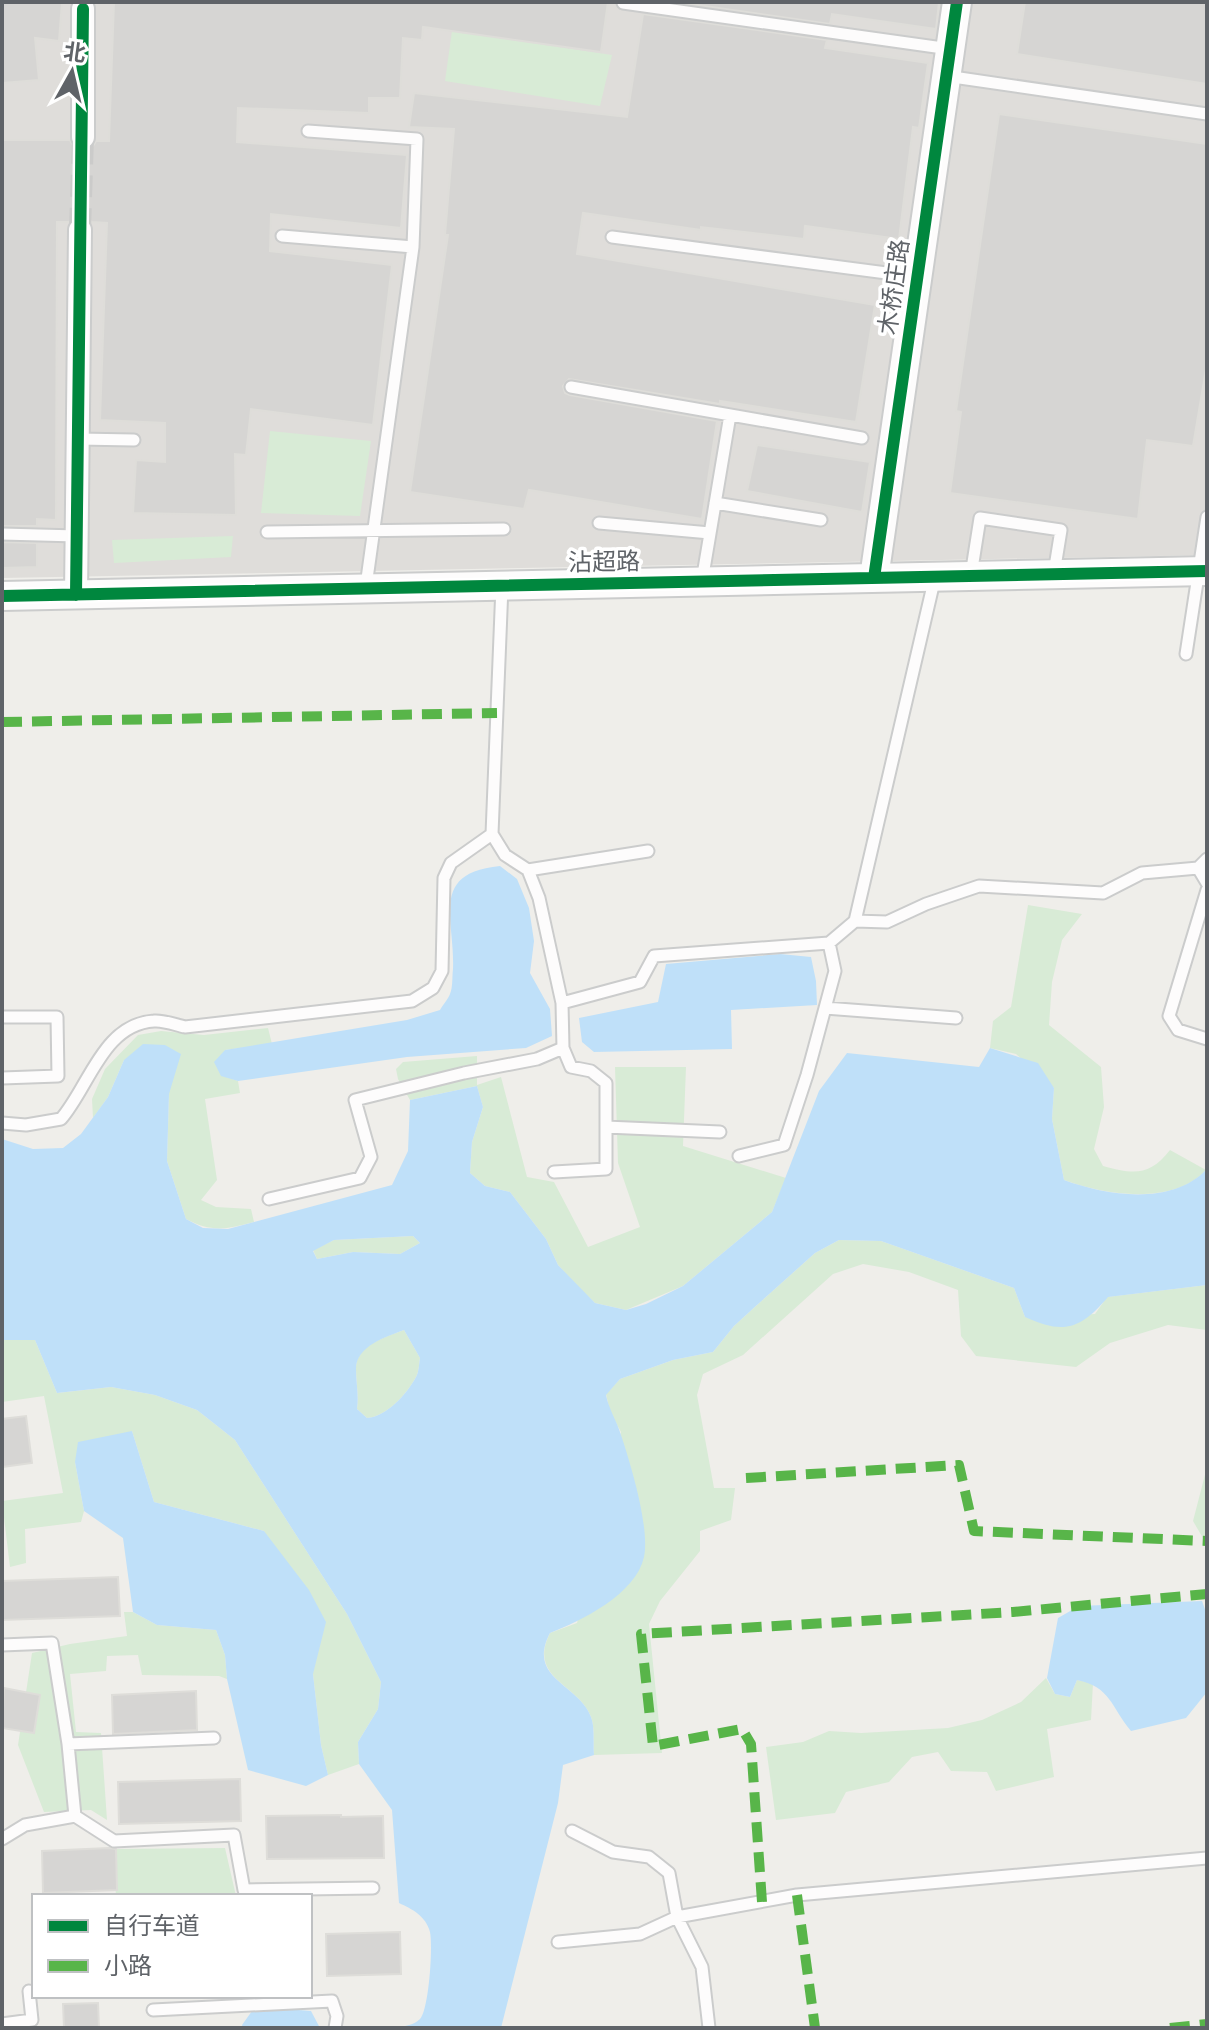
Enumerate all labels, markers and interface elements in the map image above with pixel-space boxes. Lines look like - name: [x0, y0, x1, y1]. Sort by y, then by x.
- north arrow: [32, 32, 112, 112]
- text: 北: [62, 39, 87, 67]
- street label: 木桥庄路: [873, 238, 914, 336]
- street label: 沾超路: [568, 547, 640, 576]
- legend: [32, 1894, 312, 1998]
- text: 自行车道: [104, 1912, 200, 1939]
- text: 小路: [104, 1952, 152, 1979]

